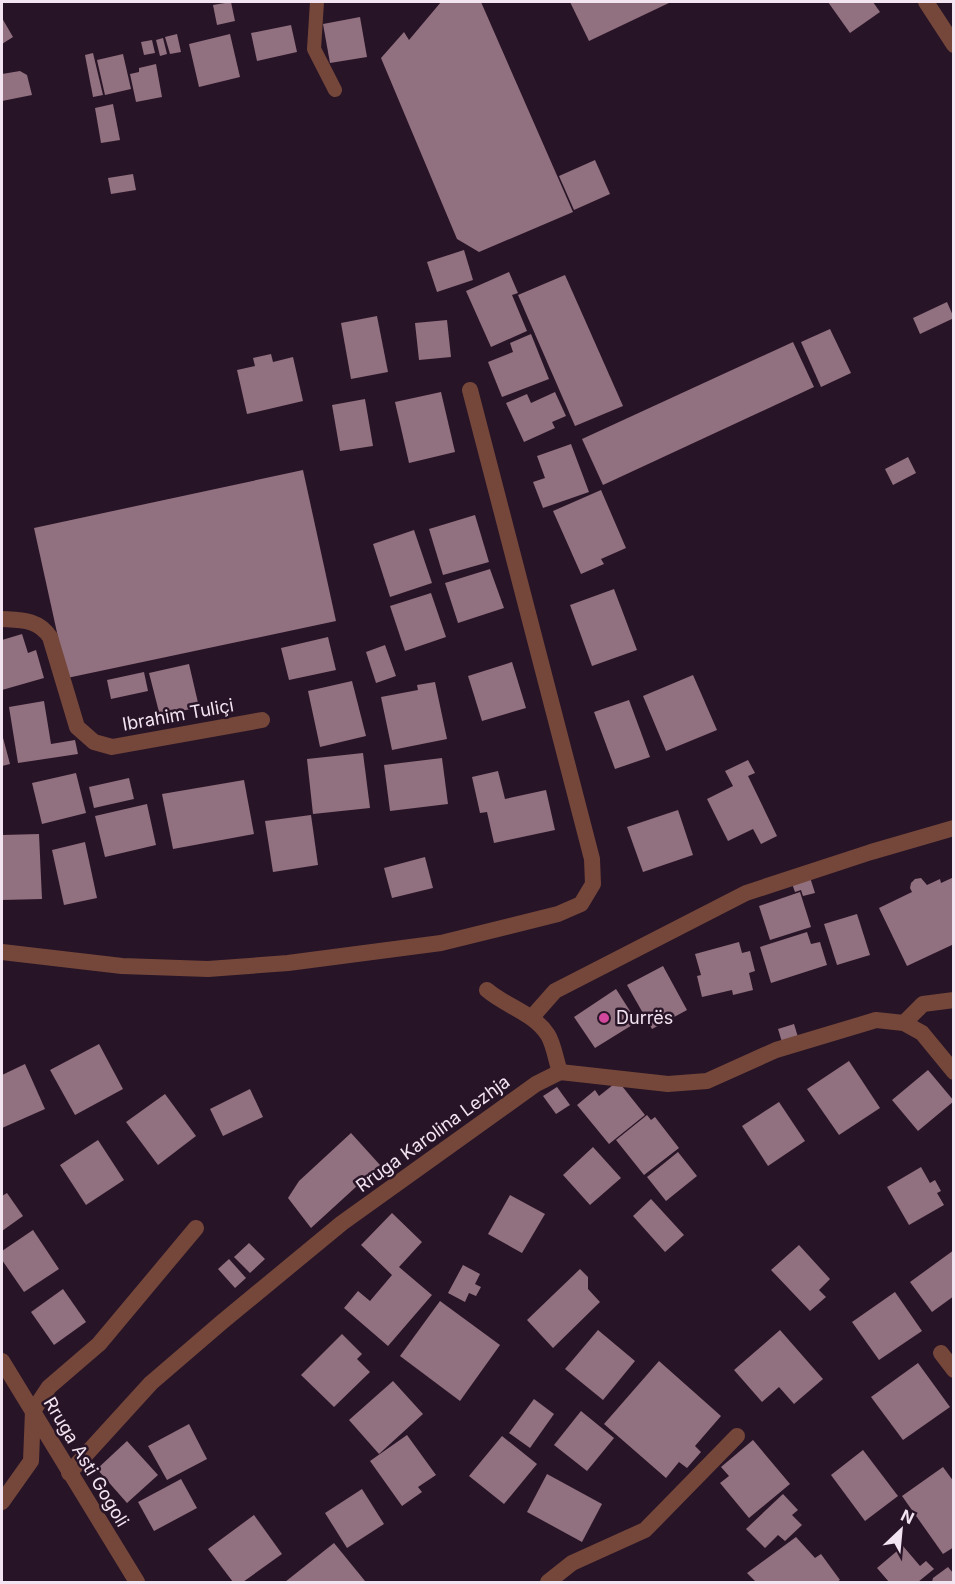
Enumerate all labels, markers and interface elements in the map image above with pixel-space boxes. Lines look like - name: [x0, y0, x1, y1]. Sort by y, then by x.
- street label: Ibrahim Tuliçi: [121, 694, 235, 735]
- place label: Durrës: [616, 1007, 673, 1028]
- marker: Durrës: [597, 1011, 611, 1025]
- street label: Rruga Karolina Lezhja: [352, 1071, 514, 1196]
- street label: Rruga Asti Gogoli: [40, 1393, 133, 1530]
- north arrow: [871, 1500, 931, 1560]
- text: N: [898, 1505, 917, 1528]

